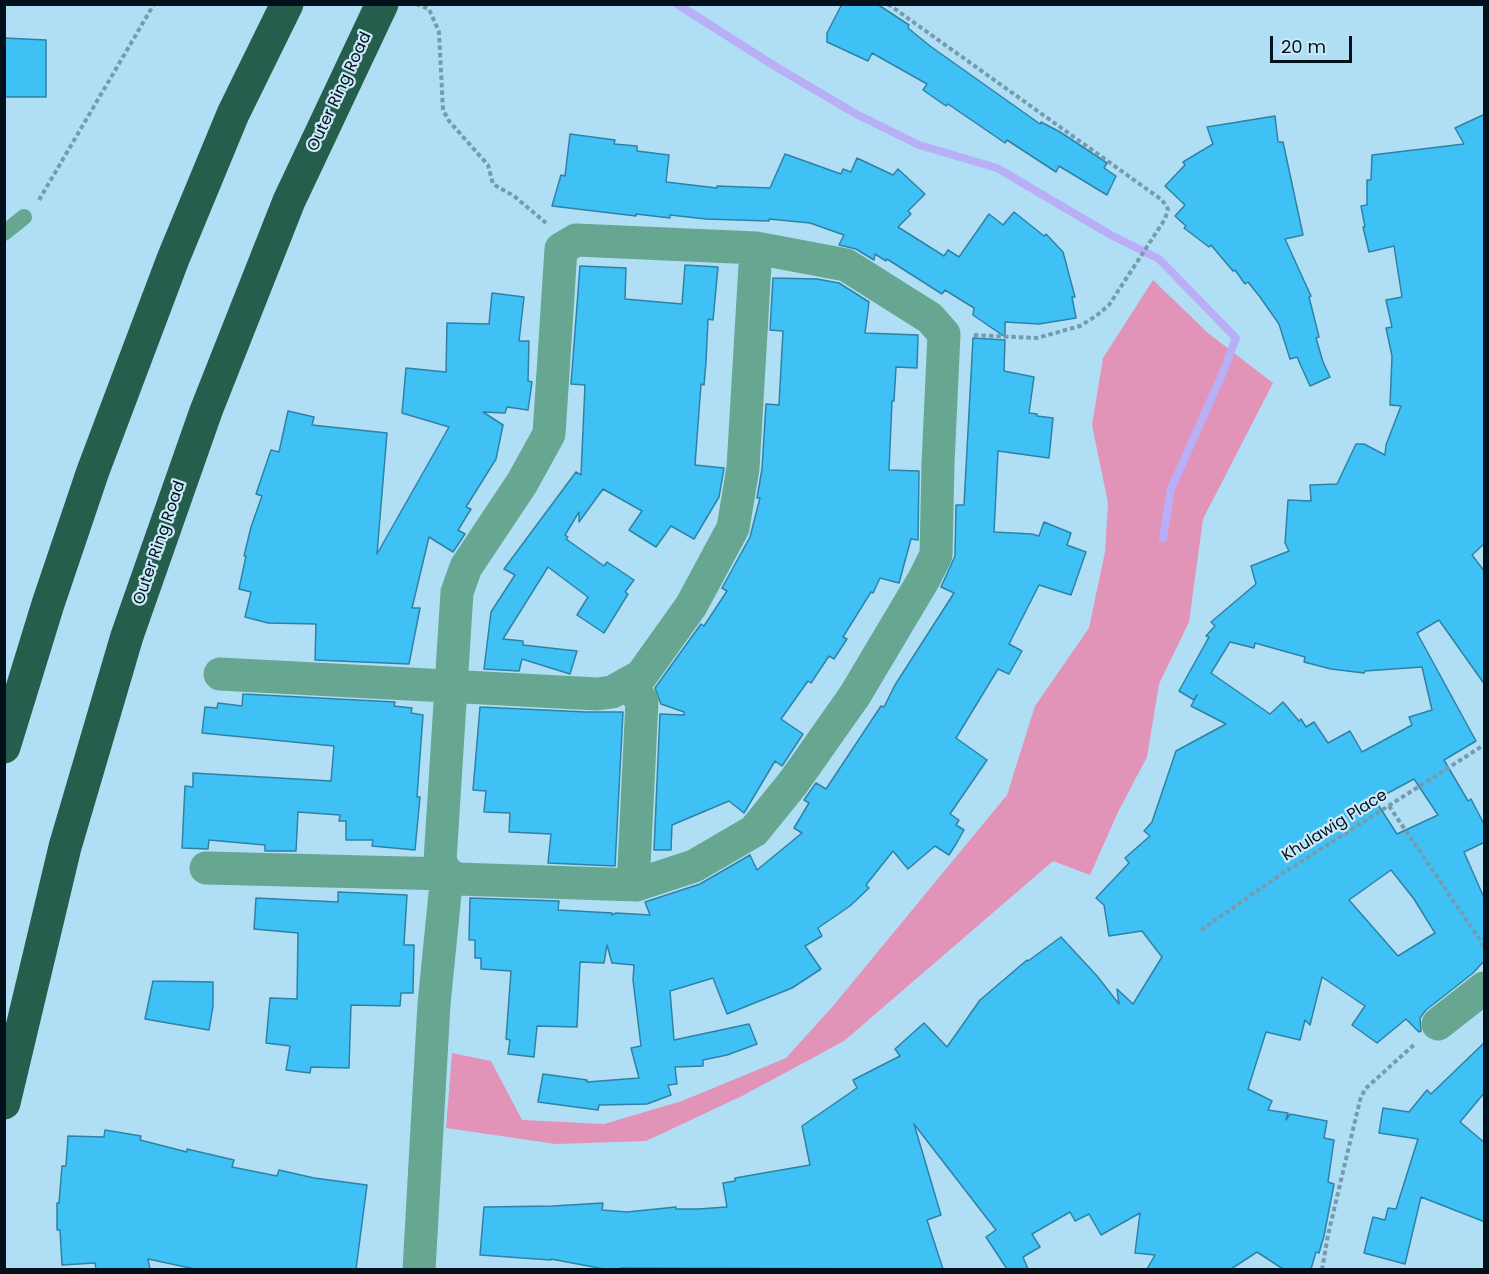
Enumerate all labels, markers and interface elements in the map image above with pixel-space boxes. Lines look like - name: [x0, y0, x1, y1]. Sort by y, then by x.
- scale bar: [1273, 24, 1356, 62]
- street label: Outer Ring Road: [304, 29, 376, 155]
- text: 20 m: [1281, 34, 1326, 59]
- street label: Outer Ring Road: [130, 479, 190, 607]
- street label: Khulawig Place: [1279, 786, 1391, 866]

